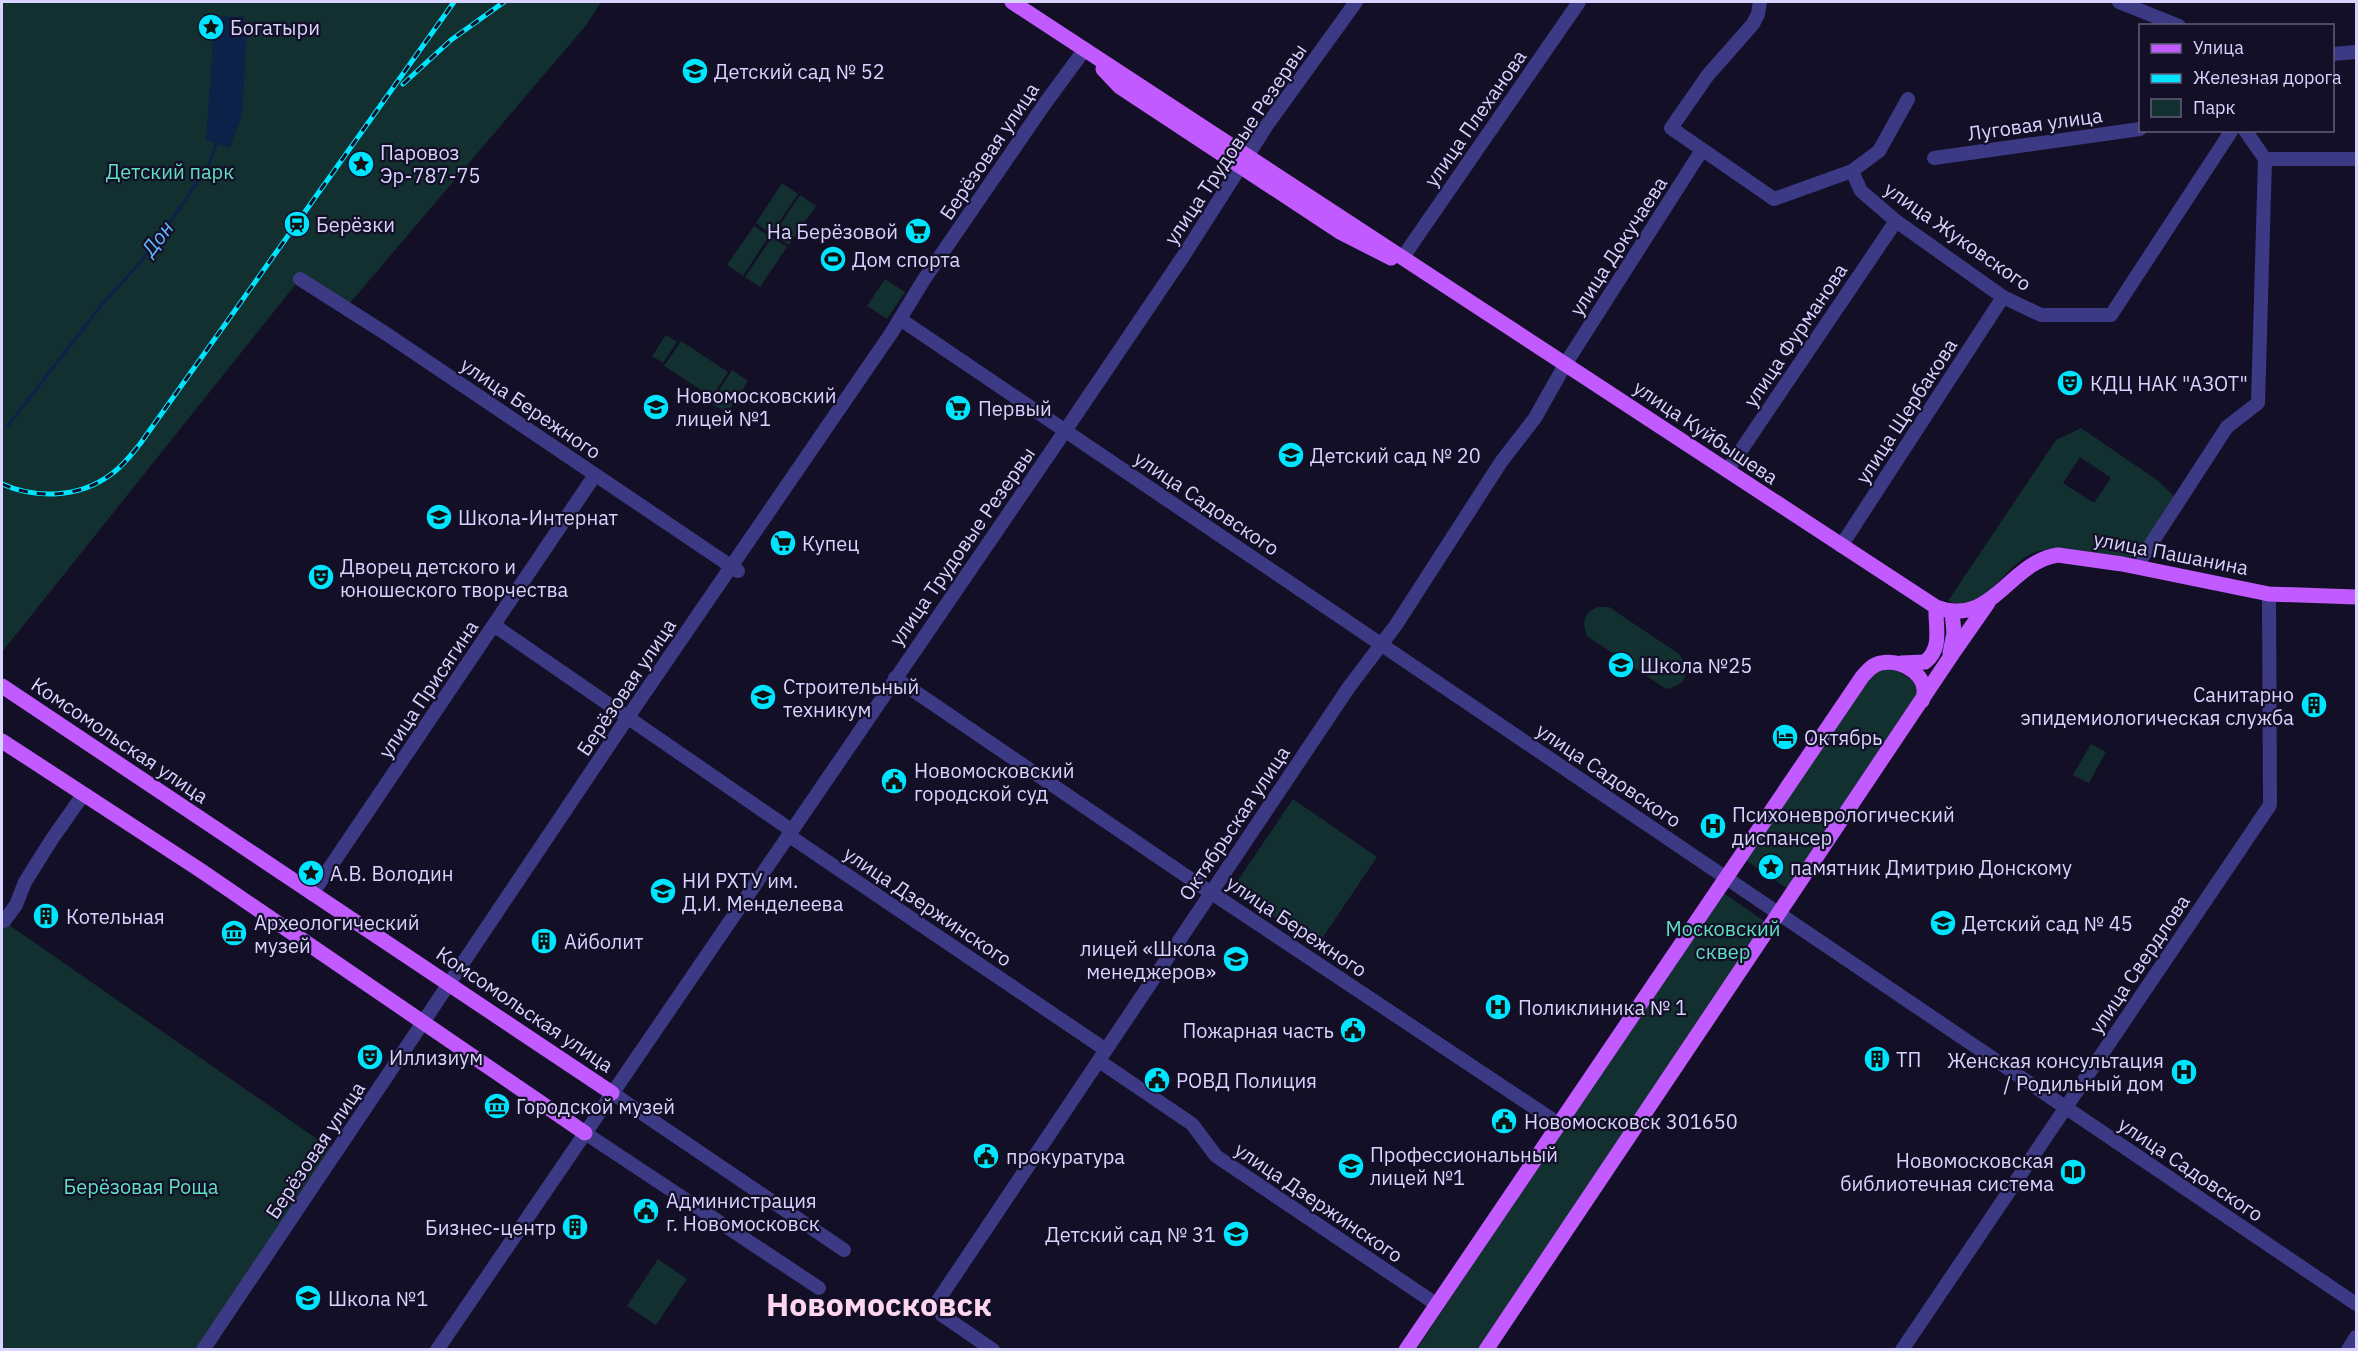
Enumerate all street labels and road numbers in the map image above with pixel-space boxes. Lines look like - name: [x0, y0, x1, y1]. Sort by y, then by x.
- street label: улица Трудовые Резервы: [1157, 38, 1313, 250]
- street label: улица Плеханова: [1418, 44, 1533, 192]
- street label: Берёзовая улица: [933, 77, 1045, 225]
- street label: Луговая улица: [1966, 101, 2104, 147]
- street label: улица Докучаева: [1563, 171, 1673, 321]
- street label: улица Жуковского: [1879, 175, 2037, 297]
- street label: улица Фурманова: [1737, 258, 1853, 412]
- street label: улица Щербакова: [1849, 333, 1963, 489]
- street label: улица Бережного: [455, 351, 607, 465]
- street label: улица Куйбышева: [1628, 374, 1784, 491]
- street label: улица Трудовые Резервы: [883, 441, 1041, 651]
- street label: улица Садовского: [1129, 444, 1285, 562]
- street label: улица Пашанина: [2091, 525, 2251, 581]
- street label: Берёзовая улица: [570, 613, 682, 761]
- street label: улица Присягина: [372, 614, 484, 763]
- street label: Комсомольская улица: [26, 671, 214, 810]
- street label: улица Садовского: [1531, 716, 1687, 834]
- street label: Октябрьская улица: [1172, 740, 1296, 905]
- street label: улица Дзержинского: [839, 840, 1017, 972]
- street label: улица Бережного: [1221, 869, 1373, 983]
- street label: улица Свердлова: [2082, 889, 2196, 1039]
- street label: Комсомольская улица: [431, 940, 619, 1079]
- street label: Берёзовая улица: [259, 1076, 371, 1224]
- street label: улица Садовского: [2113, 1110, 2269, 1228]
- street label: улица Дзержинского: [1230, 1136, 1408, 1268]

